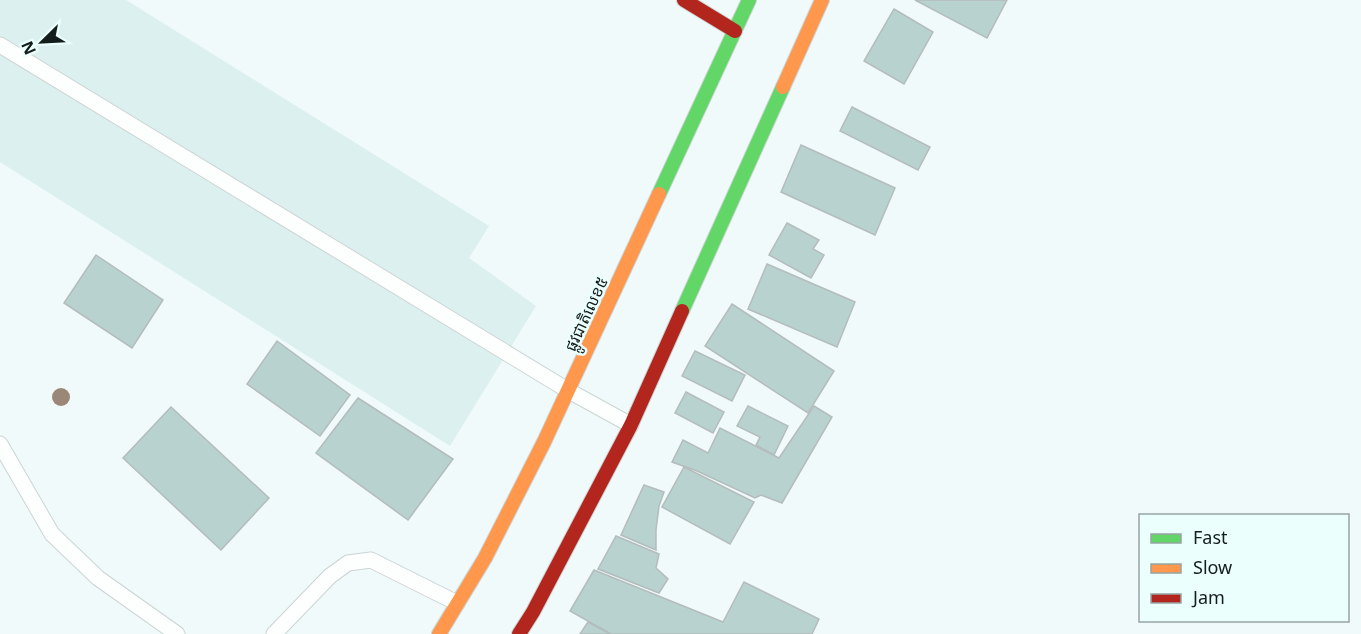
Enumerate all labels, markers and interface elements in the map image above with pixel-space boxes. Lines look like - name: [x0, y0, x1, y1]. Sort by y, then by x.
- north arrow: [12, 12, 72, 72]
- text: N: [16, 38, 41, 59]
- street label: ផ្លូវជាតិលេខ៥: [559, 273, 616, 357]
- legend: [1139, 514, 1349, 622]
- text: Fast: [1193, 525, 1228, 549]
- text: Slow: [1193, 555, 1232, 579]
- text: Jam: [1191, 585, 1225, 609]

